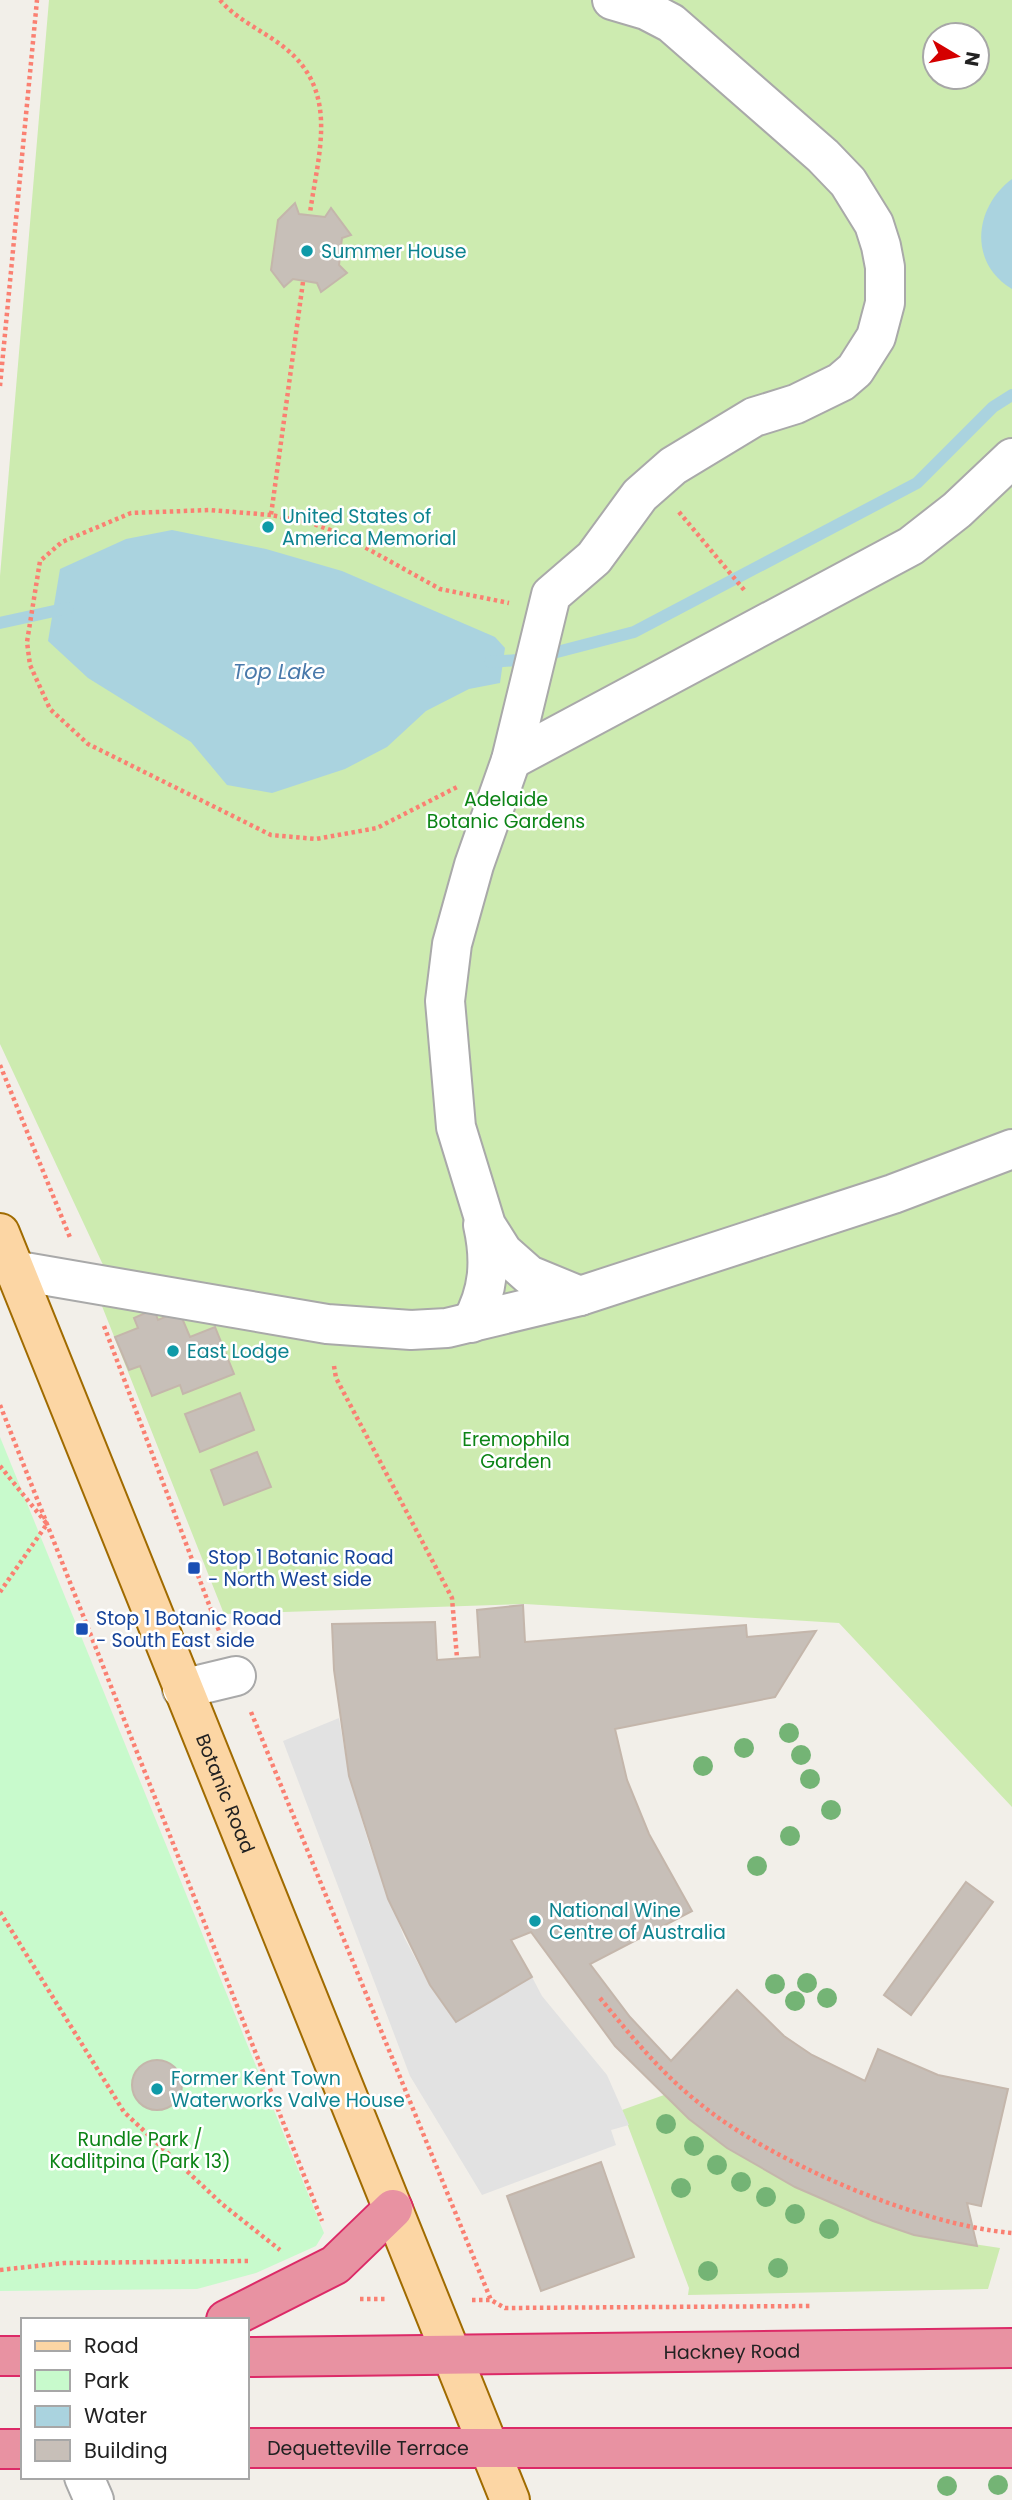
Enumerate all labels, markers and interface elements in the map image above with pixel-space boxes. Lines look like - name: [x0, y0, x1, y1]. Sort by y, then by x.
- north arrow: [921, 21, 991, 91]
- text: N: [958, 49, 987, 68]
- place label: Summer House: [321, 238, 467, 265]
- marker: Summer House: [299, 243, 315, 259]
- place label: United States of America Memorial: [282, 503, 457, 552]
- marker: United States of America Memorial: [260, 519, 276, 535]
- water label: Top Lake: [233, 657, 325, 686]
- park label: Adelaide Botanic Gardens: [427, 786, 585, 835]
- place label: East Lodge: [187, 1338, 289, 1365]
- marker: East Lodge: [165, 1343, 181, 1359]
- park label: Eremophila Garden: [462, 1426, 570, 1475]
- place label: Stop 1 Botanic Road - North West side: [208, 1544, 394, 1593]
- marker: Stop 1 Botanic Road - North West side: [186, 1560, 202, 1576]
- place label: Stop 1 Botanic Road - South East side: [96, 1605, 282, 1654]
- marker: Stop 1 Botanic Road - South East side: [74, 1621, 90, 1637]
- street label: Botanic Road: [189, 1730, 262, 1857]
- place label: National Wine Centre of Australia: [549, 1897, 726, 1946]
- marker: National Wine Centre of Australia: [527, 1913, 543, 1929]
- place label: Former Kent Town Waterworks Valve House: [171, 2065, 405, 2114]
- marker: Former Kent Town Waterworks Valve House: [149, 2081, 165, 2097]
- park label: Rundle Park / Kadlitpina (Park 13): [49, 2126, 231, 2175]
- legend: [21, 2318, 248, 2479]
- text: Road: [84, 2331, 139, 2360]
- street label: Hackney Road: [664, 2337, 800, 2366]
- text: Park: [84, 2366, 129, 2395]
- text: Water: [84, 2401, 147, 2430]
- street label: Dequetteville Terrace: [267, 2435, 469, 2462]
- text: Building: [84, 2436, 168, 2465]

